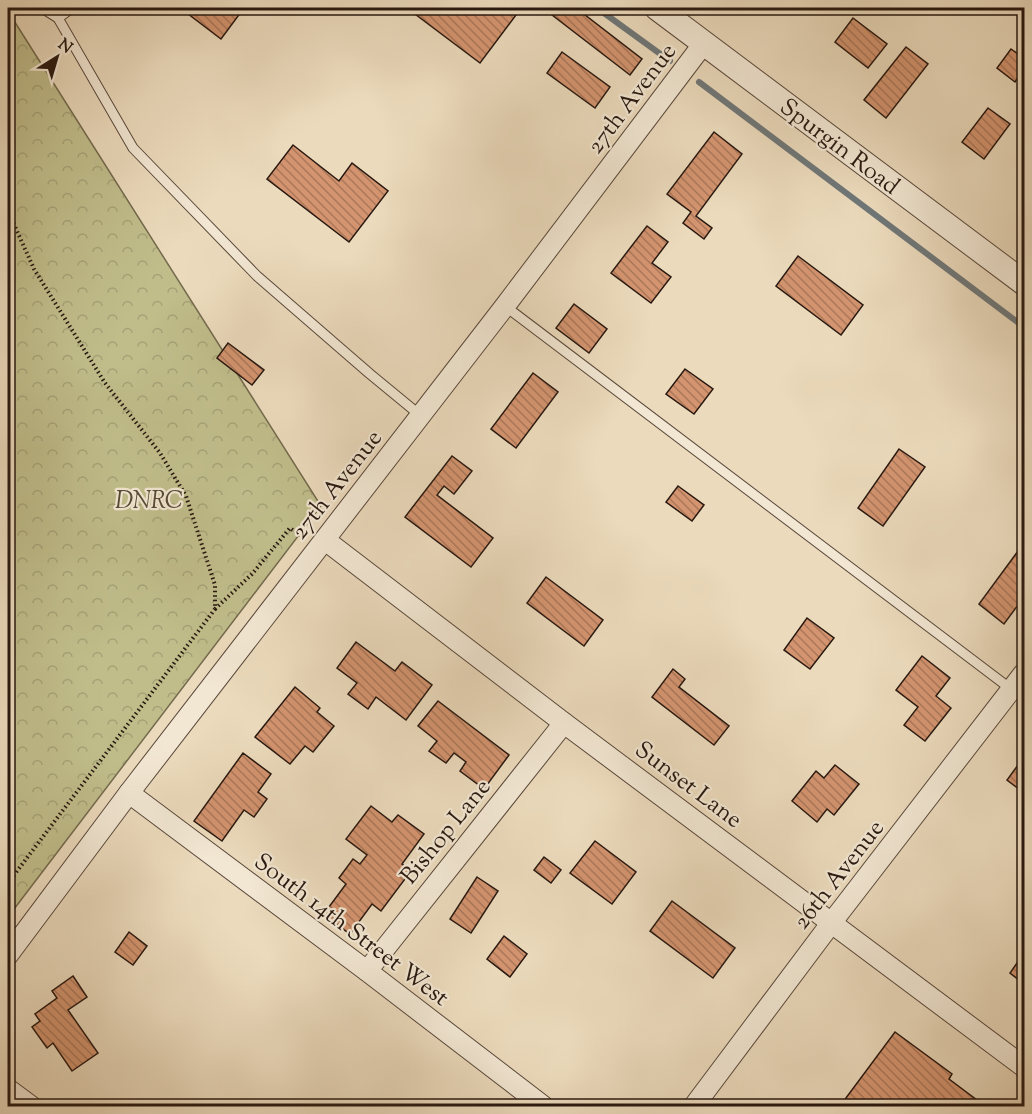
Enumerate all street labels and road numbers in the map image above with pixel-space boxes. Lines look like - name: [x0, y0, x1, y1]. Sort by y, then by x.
- street label: 27th Avenue: [580, 37, 686, 162]
- street label: Spurgin Road: [772, 91, 906, 204]
- street label: 27th Avenue: [284, 423, 391, 547]
- street label: Sunset Lane: [627, 734, 749, 837]
- street label: Bishop Lane: [393, 772, 500, 892]
- street label: 26th Avenue: [786, 813, 893, 937]
- street label: South 14th Street West: [246, 846, 455, 1015]

